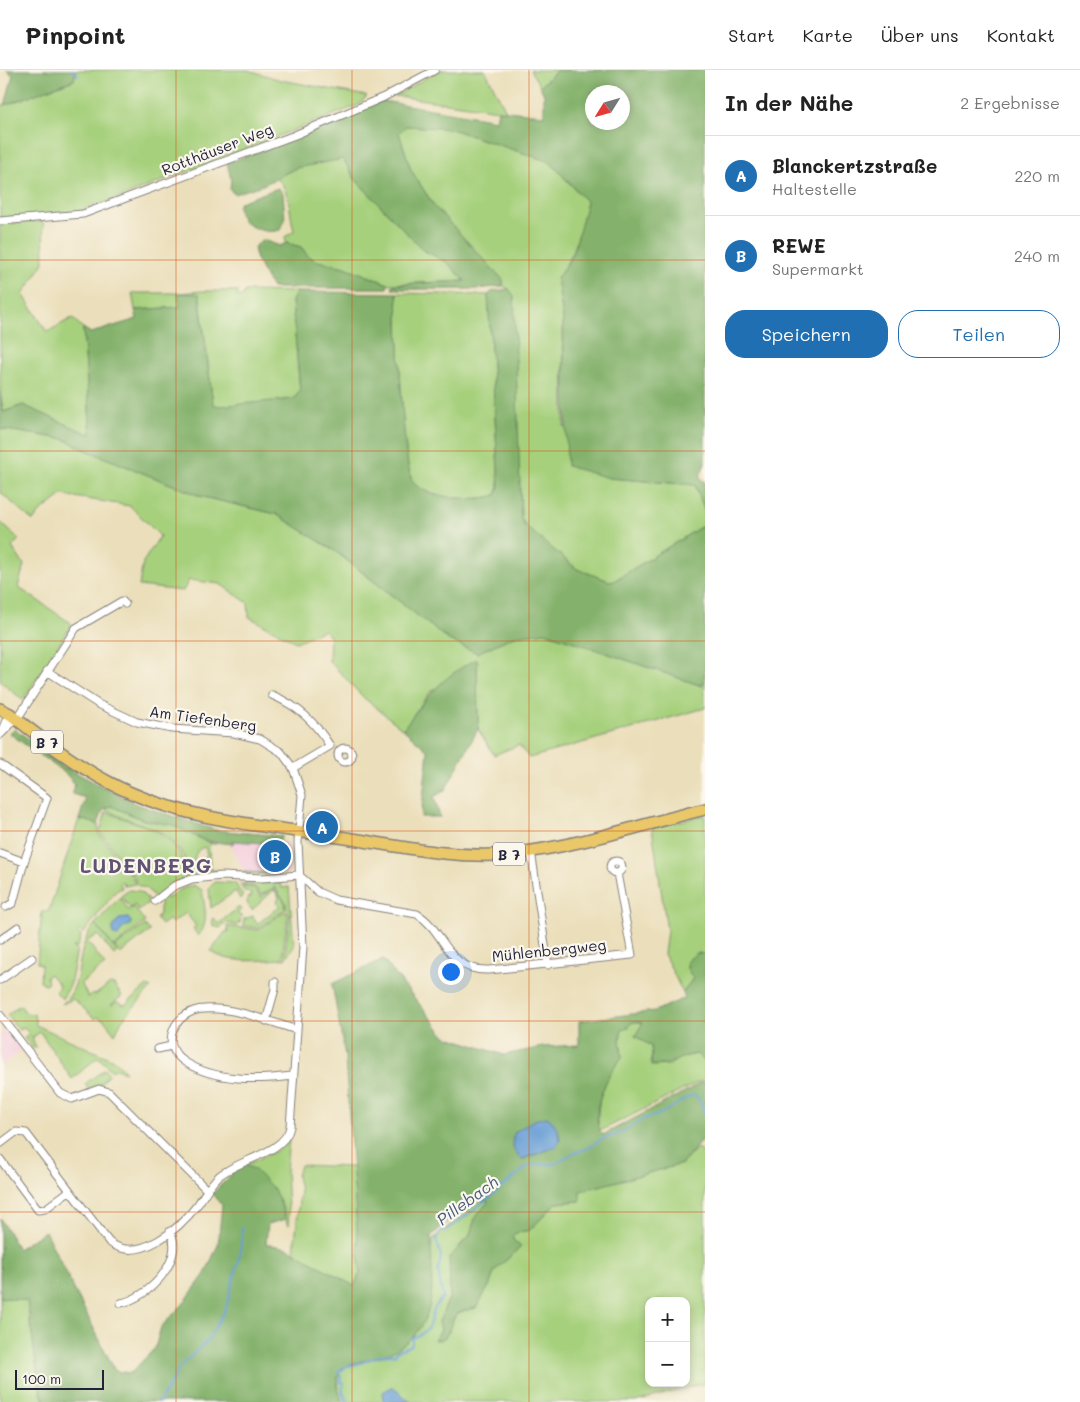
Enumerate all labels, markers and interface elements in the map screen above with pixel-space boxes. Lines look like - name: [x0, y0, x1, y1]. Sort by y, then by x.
- text: Pinpoint: [25, 19, 126, 50]
- text: Start: [728, 23, 775, 47]
- text: Karte: [803, 23, 853, 47]
- text: Über uns: [881, 23, 959, 47]
- text: Kontakt: [987, 23, 1055, 47]
- north arrow: [585, 85, 630, 130]
- text: In der Nähe: [725, 89, 853, 116]
- text: 2 Ergebnisse: [960, 92, 1060, 113]
- street label: Rotthäuser Weg: [158, 118, 276, 179]
- text: Blanckertzstraße: [772, 153, 937, 178]
- text: A: [735, 165, 747, 186]
- text: 220 m: [1014, 165, 1060, 186]
- text: Haltestelle: [772, 178, 857, 199]
- text: REWE: [772, 233, 826, 258]
- text: B: [736, 245, 746, 266]
- text: 240 m: [1014, 245, 1060, 266]
- text: Supermarkt: [772, 258, 864, 279]
- button: Speichern: [725, 310, 888, 358]
- button: Teilen: [898, 310, 1060, 358]
- street label: Am Tiefenberg: [148, 701, 258, 735]
- road number: B 7: [31, 730, 63, 754]
- pin: A: [306, 808, 338, 846]
- pin: B: [259, 837, 291, 875]
- road number: B 7: [493, 842, 525, 866]
- district label: LUDENBERG: [80, 852, 212, 878]
- street label: Mühlenbergweg: [491, 934, 607, 966]
- your location: [438, 959, 464, 985]
- water label: Pillebach: [432, 1171, 502, 1229]
- map controls: [645, 1297, 690, 1387]
- button: +: [645, 1297, 690, 1342]
- button: −: [645, 1342, 690, 1387]
- scale bar: [15, 1367, 104, 1390]
- text: 100 m: [22, 1369, 61, 1388]

